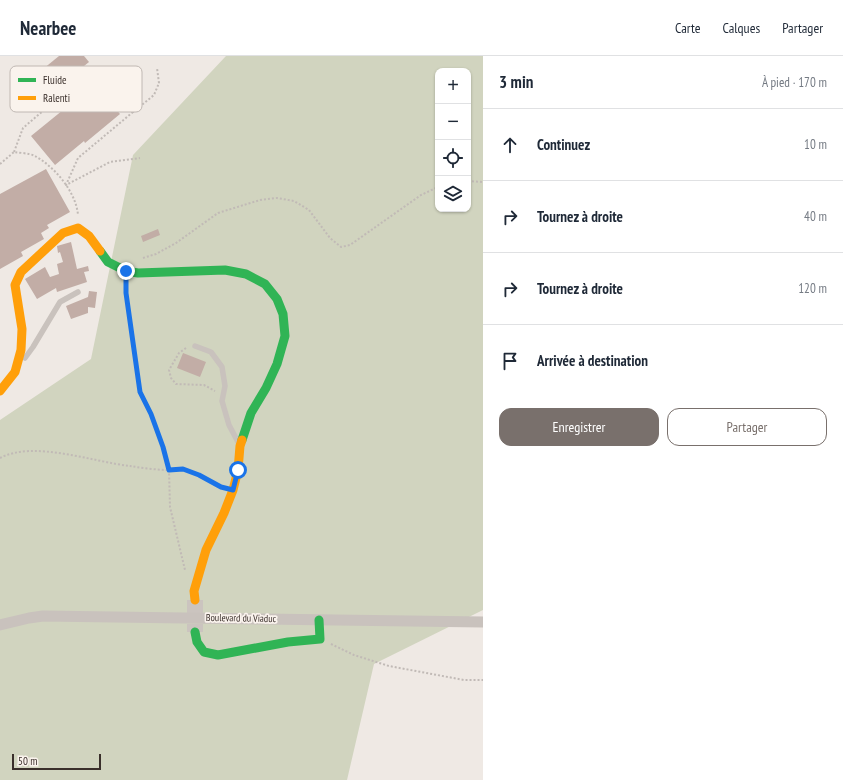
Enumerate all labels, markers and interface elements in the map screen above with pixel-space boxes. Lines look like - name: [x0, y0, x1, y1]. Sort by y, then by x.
- text: Nearbee: [20, 16, 77, 40]
- text: Carte: [675, 19, 700, 37]
- text: Calques: [722, 19, 760, 37]
- text: Partager: [782, 19, 823, 37]
- legend: [10, 66, 142, 112]
- map controls: [435, 68, 471, 212]
- button: +: [435, 68, 471, 104]
- text: 3 min: [499, 71, 533, 93]
- text: Fluide: [43, 73, 67, 87]
- text: À pied · 170 m: [762, 74, 827, 91]
- text: Ralenti: [43, 91, 70, 105]
- button: −: [435, 104, 471, 140]
- icon: ahead: [499, 134, 521, 156]
- text: Continuez: [537, 135, 590, 154]
- text: 10 m: [804, 136, 827, 153]
- button: locate: [435, 140, 471, 176]
- button: layers: [435, 176, 471, 212]
- icon: right: [499, 206, 521, 228]
- text: Tournez à droite: [537, 207, 623, 226]
- text: 40 m: [804, 208, 827, 225]
- route end: [117, 262, 135, 280]
- icon: right: [499, 278, 521, 300]
- text: Tournez à droite: [537, 279, 623, 298]
- text: 120 m: [798, 280, 827, 297]
- icon: arrive: [499, 350, 521, 372]
- text: Arrivée à destination: [537, 351, 648, 370]
- button: Enregistrer: [499, 408, 659, 446]
- button: Partager: [667, 408, 827, 446]
- route start: [229, 461, 247, 479]
- street label: Boulevard du Viaduc: [206, 611, 277, 625]
- scale bar: [12, 752, 101, 771]
- text: 50 m: [18, 754, 37, 768]

